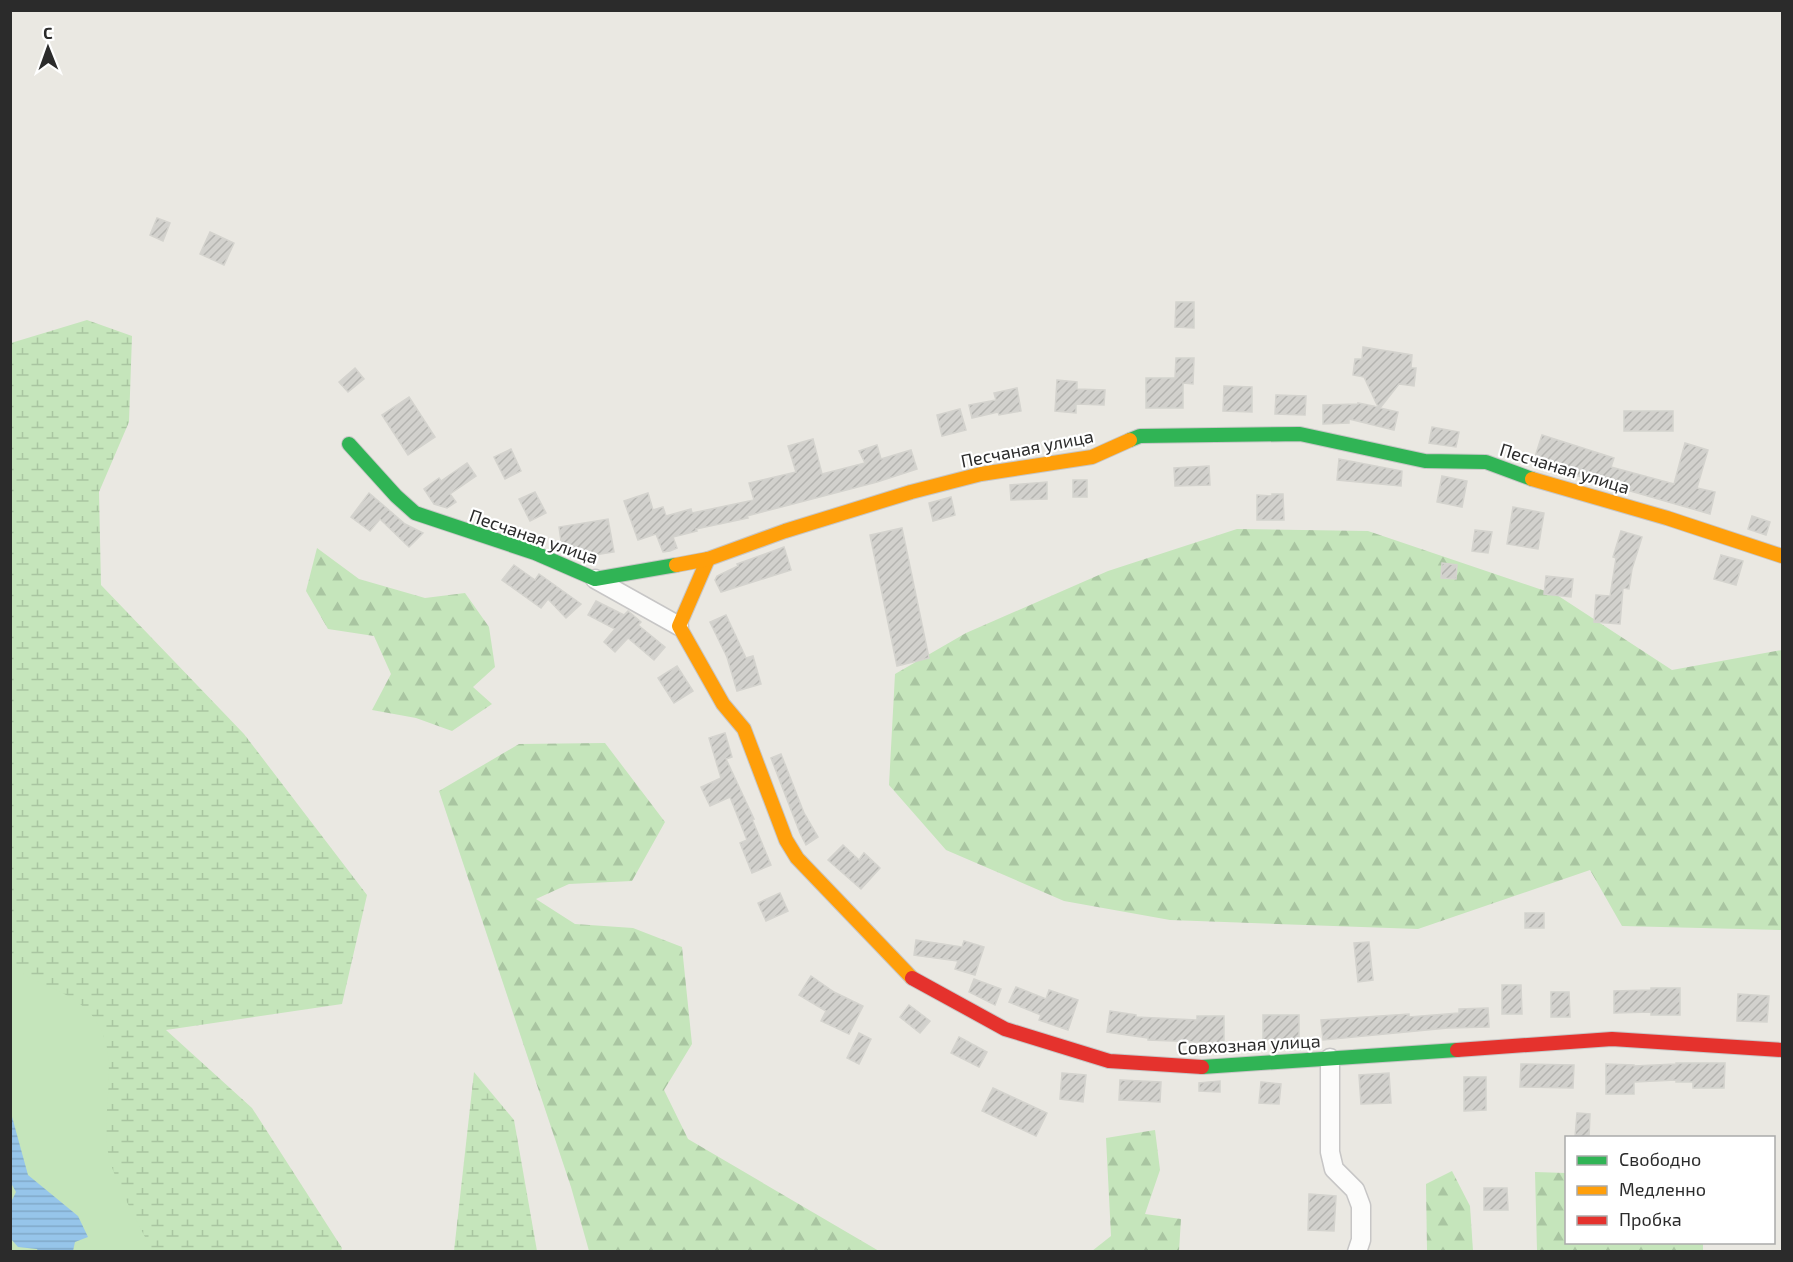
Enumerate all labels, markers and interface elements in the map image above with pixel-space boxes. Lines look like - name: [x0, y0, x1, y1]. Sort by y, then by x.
- north arrow: [18, 18, 78, 78]
- text: С: [43, 23, 53, 42]
- street label: Песчаная улица: [959, 424, 1095, 472]
- street label: Песчаная улица: [1497, 438, 1633, 498]
- street label: Песчаная улица: [467, 504, 601, 568]
- street label: Совхозная улица: [1177, 1029, 1321, 1059]
- legend: [1565, 1136, 1775, 1244]
- text: Свободно: [1619, 1148, 1701, 1170]
- text: Медленно: [1619, 1178, 1706, 1200]
- text: Пробка: [1619, 1208, 1682, 1230]

